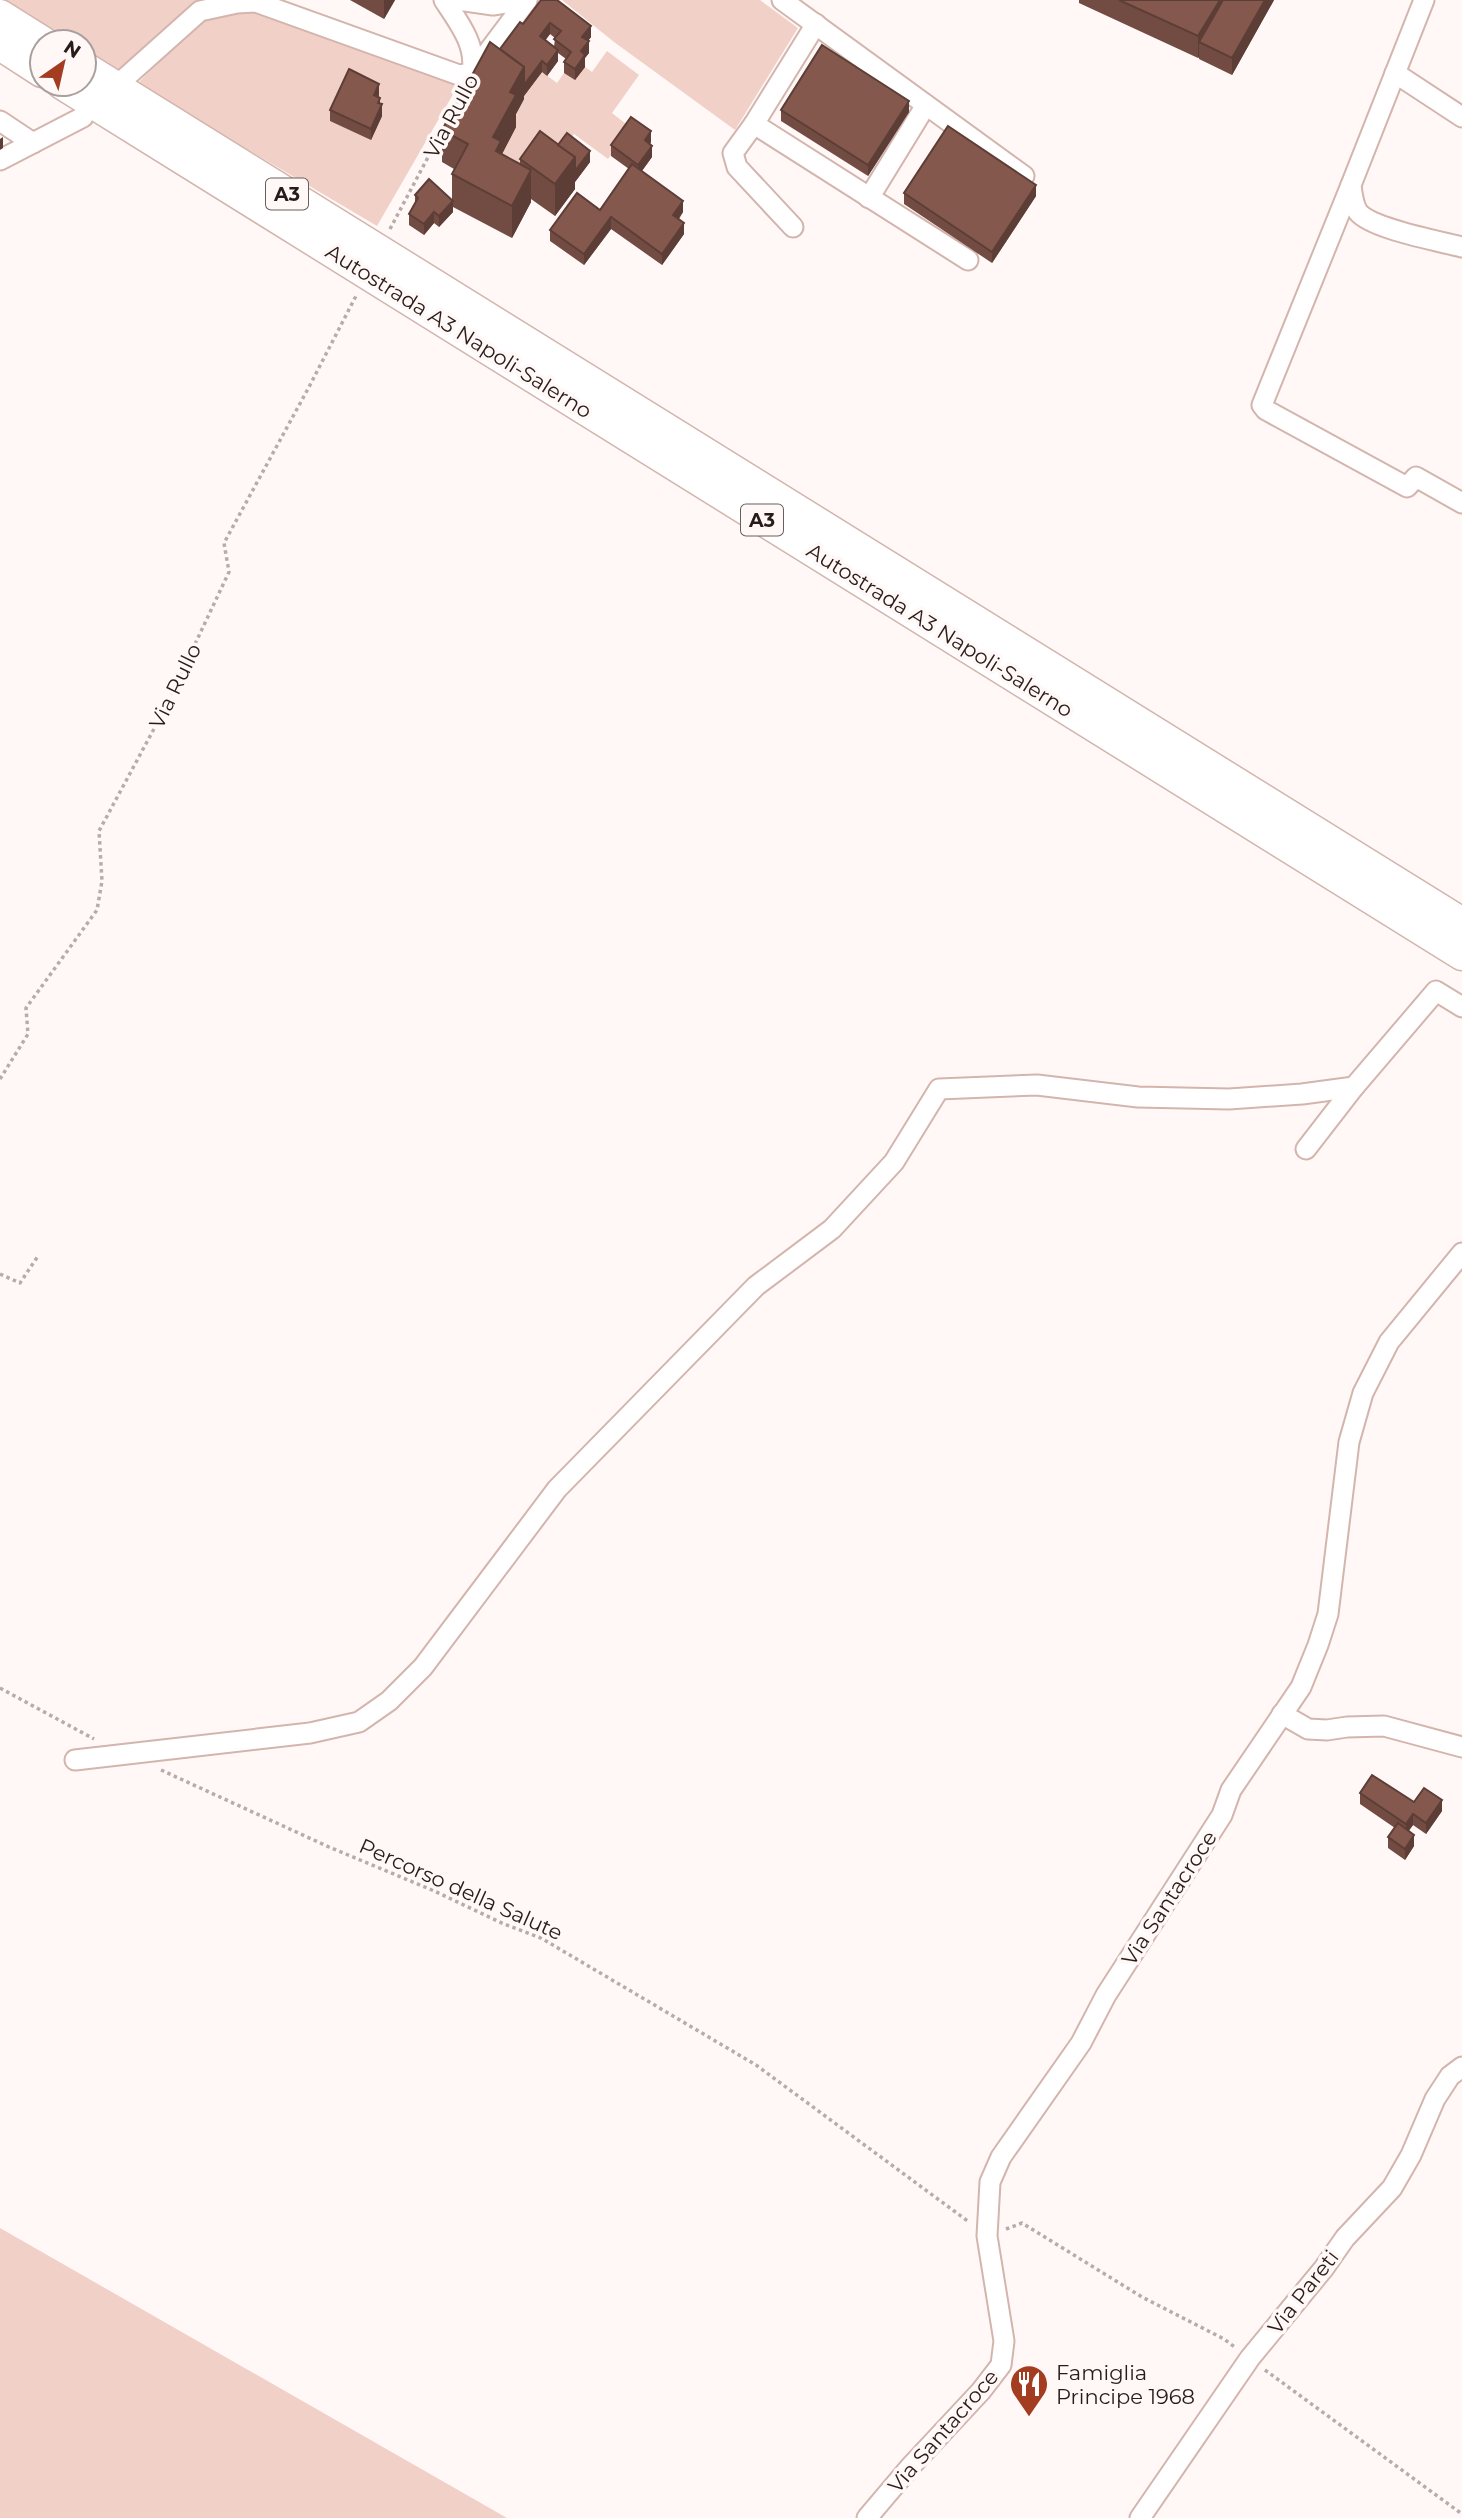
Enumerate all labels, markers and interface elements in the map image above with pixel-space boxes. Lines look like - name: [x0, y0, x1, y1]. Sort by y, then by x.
- north arrow: [28, 28, 98, 98]
- text: N: [59, 35, 85, 63]
- street label: Via Rullo: [418, 70, 484, 162]
- road number: A3: [266, 178, 308, 210]
- street label: Autostrada A3 Napoli-Salerno: [321, 239, 597, 423]
- road number: A3: [741, 505, 783, 536]
- street label: Autostrada A3 Napoli-Salerno: [802, 538, 1078, 722]
- street label: Via Rullo: [144, 639, 206, 733]
- street label: Via Santacroce: [1116, 1826, 1222, 1970]
- street label: Percorso della Salute: [356, 1833, 566, 1945]
- street label: Via Pareti: [1262, 2245, 1344, 2339]
- place label: Famiglia Principe 1968: [1056, 2360, 1195, 2409]
- restaurant icon: Famiglia Principe 1968: [1008, 2363, 1050, 2418]
- street label: Via Santacroce: [883, 2364, 1003, 2498]

